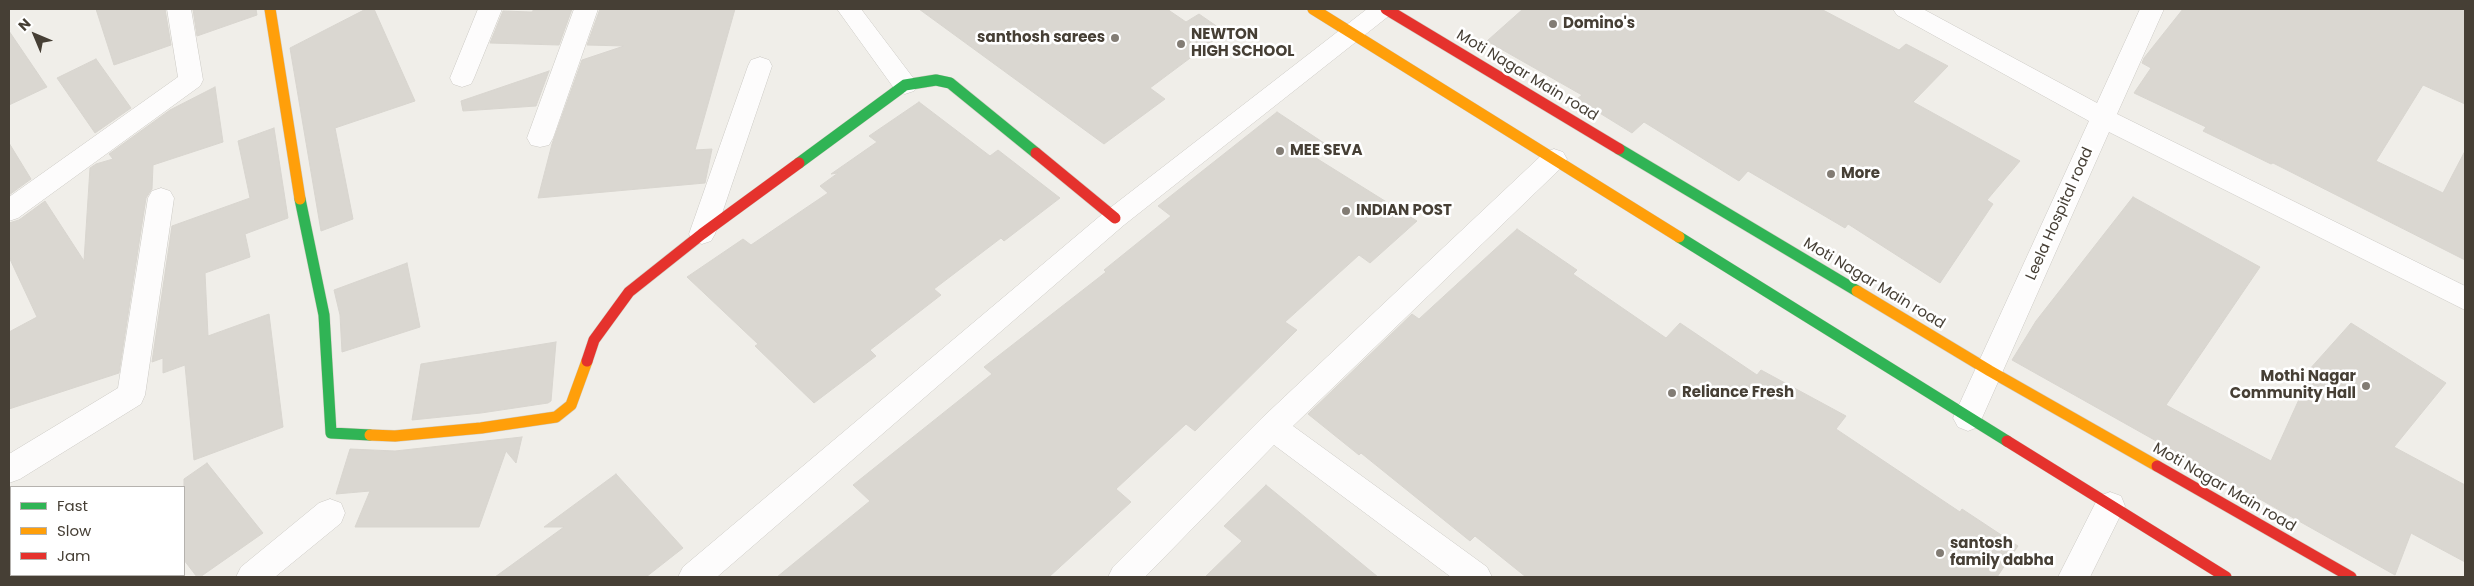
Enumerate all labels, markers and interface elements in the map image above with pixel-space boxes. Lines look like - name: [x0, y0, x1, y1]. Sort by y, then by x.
- north arrow: [10, 10, 60, 60]
- text: N: [14, 14, 35, 35]
- place label: Domino's: [1563, 15, 1635, 33]
- marker: Domino's: [1547, 18, 1559, 30]
- place label: NEWTON HIGH SCHOOL: [1191, 26, 1294, 61]
- street label: Moti Nagar Main road: [1453, 27, 1601, 125]
- place label: santhosh sarees: [977, 29, 1105, 47]
- marker: santhosh sarees: [1109, 32, 1121, 44]
- marker: NEWTON HIGH SCHOOL: [1175, 38, 1187, 50]
- place label: MEE SEVA: [1290, 142, 1363, 160]
- marker: MEE SEVA: [1274, 145, 1286, 157]
- street label: Leela Hospital road: [2023, 145, 2097, 283]
- place label: More: [1841, 165, 1880, 183]
- marker: More: [1825, 168, 1837, 180]
- place label: INDIAN POST: [1356, 202, 1452, 220]
- marker: INDIAN POST: [1340, 205, 1352, 217]
- street label: Moti Nagar Main road: [1800, 235, 1948, 333]
- place label: Mothi Nagar Community Hall: [2230, 368, 2356, 403]
- marker: Mothi Nagar Community Hall: [2360, 380, 2372, 392]
- place label: Reliance Fresh: [1682, 384, 1794, 402]
- marker: Reliance Fresh: [1666, 387, 1678, 399]
- street label: Moti Nagar Main road: [2149, 440, 2299, 536]
- legend: [10, 486, 185, 576]
- text: Fast: [57, 495, 88, 516]
- text: Slow: [57, 520, 91, 541]
- place label: santosh family dabha: [1950, 535, 2054, 570]
- text: Jam: [57, 545, 91, 566]
- marker: santosh family dabha: [1934, 547, 1946, 559]

